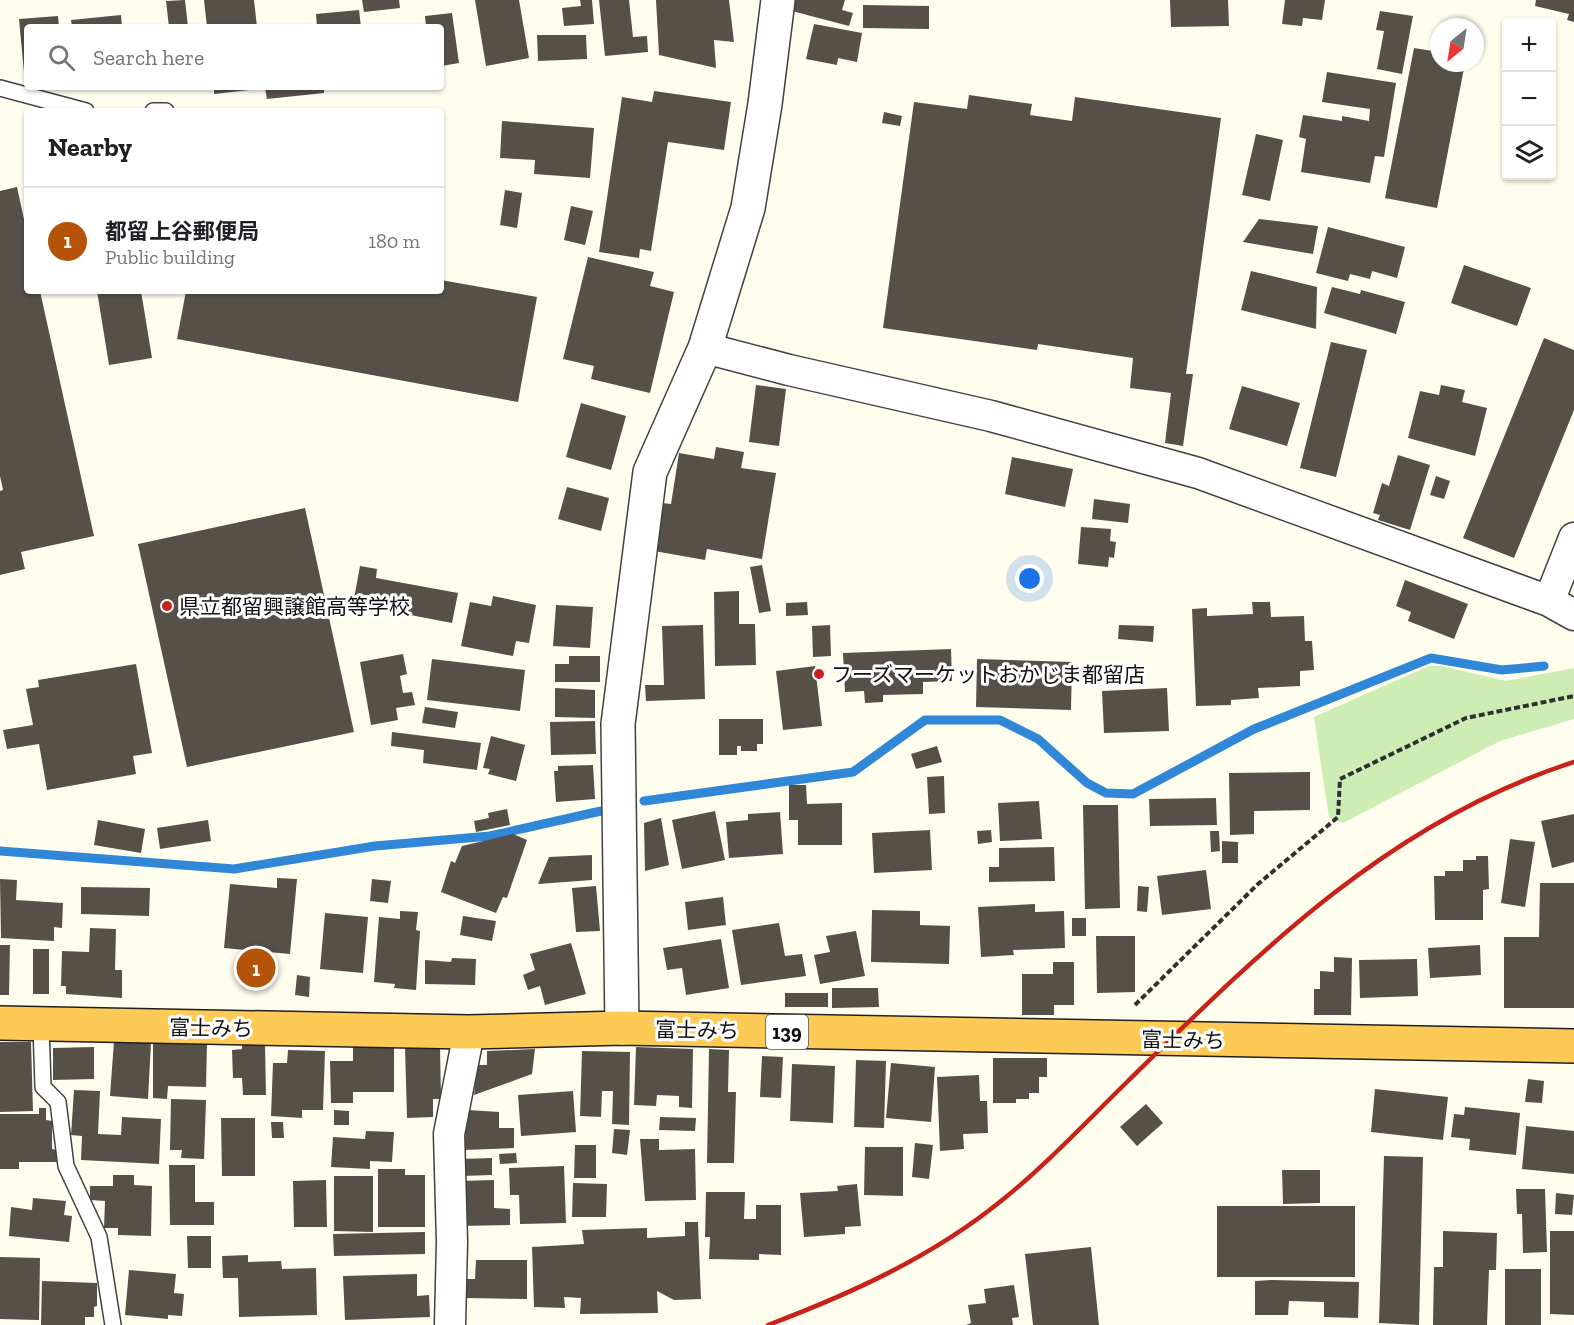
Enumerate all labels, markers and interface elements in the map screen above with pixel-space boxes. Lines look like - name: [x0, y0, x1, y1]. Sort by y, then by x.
- north arrow: [1430, 18, 1484, 72]
- map controls: [1502, 18, 1556, 180]
- button: +: [1502, 18, 1556, 72]
- search box: [24, 24, 444, 90]
- icon: search: [45, 41, 78, 74]
- text: Search here: [93, 44, 204, 71]
- button: −: [1502, 72, 1556, 126]
- button: layers: [1502, 126, 1556, 180]
- text: Nearby: [48, 131, 132, 163]
- text: 都留上谷郵便局: [105, 218, 259, 245]
- text: 1: [63, 229, 72, 253]
- text: 180 m: [368, 229, 420, 253]
- text: Public building: [105, 245, 235, 269]
- your location: [1015, 564, 1044, 593]
- place label: 県立都留興譲館高等学校: [179, 594, 410, 619]
- marker: 県立都留興譲館高等学校: [160, 599, 174, 613]
- place label: フーズマーケットおかじま都留店: [831, 662, 1145, 687]
- marker: フーズマーケットおかじま都留店: [812, 667, 826, 681]
- pin: 1: [236, 946, 276, 990]
- street label: 富士みち: [169, 1015, 253, 1041]
- road number: 139: [766, 1015, 808, 1049]
- street label: 富士みち: [655, 1017, 739, 1043]
- street label: 富士みち: [1141, 1027, 1225, 1053]

